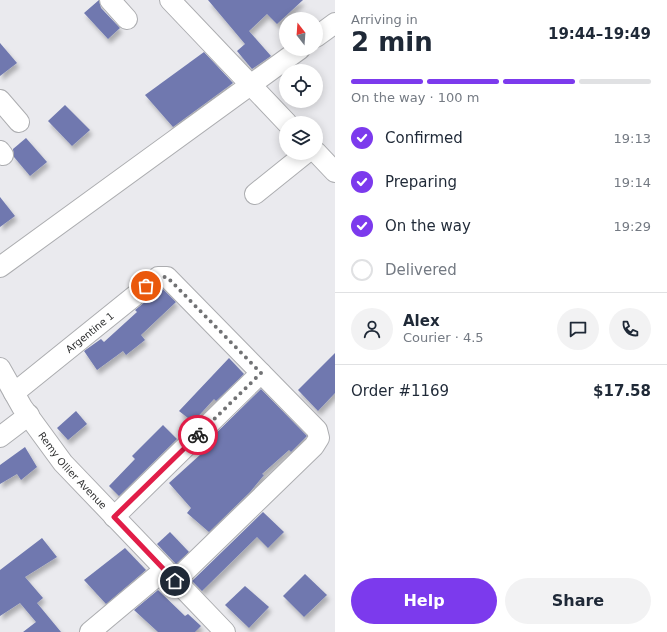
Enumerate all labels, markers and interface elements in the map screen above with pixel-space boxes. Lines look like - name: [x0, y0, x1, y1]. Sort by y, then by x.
- north arrow: [279, 12, 323, 56]
- map controls: [279, 12, 323, 160]
- text: Arriving in: [351, 12, 418, 27]
- text: 19:44–19:49: [548, 25, 651, 43]
- text: 2 min: [351, 27, 433, 57]
- button: locate: [279, 64, 323, 108]
- text: On the way · 100 m: [351, 90, 479, 105]
- button: layers: [279, 116, 323, 160]
- icon: check: [351, 127, 373, 149]
- text: Confirmed: [385, 129, 463, 147]
- text: 19:13: [614, 131, 651, 146]
- icon: check: [351, 171, 373, 193]
- text: Preparing: [385, 173, 457, 191]
- text: 19:14: [614, 175, 651, 190]
- icon: check: [351, 215, 373, 237]
- text: On the way: [385, 217, 471, 235]
- text: 19:29: [614, 219, 651, 234]
- text: Delivered: [385, 261, 457, 279]
- pin: [129, 269, 163, 303]
- icon: bag: [135, 275, 157, 297]
- button: person: [351, 308, 393, 350]
- button: chat: [557, 308, 599, 350]
- button: phone: [609, 308, 651, 350]
- street label: Argentine 1: [63, 310, 116, 355]
- text: Alex: [403, 312, 440, 330]
- text: Courier · 4.5: [403, 330, 484, 345]
- text: Order #1169: [351, 382, 449, 400]
- text: $17.58: [593, 382, 651, 400]
- courier: [178, 415, 218, 455]
- icon: bike: [187, 424, 209, 446]
- street label: Remy Ollier Avenue: [36, 430, 109, 511]
- pin: [158, 564, 192, 598]
- icon: home: [164, 570, 186, 592]
- button: Help: [351, 578, 497, 624]
- button: Share: [505, 578, 651, 624]

